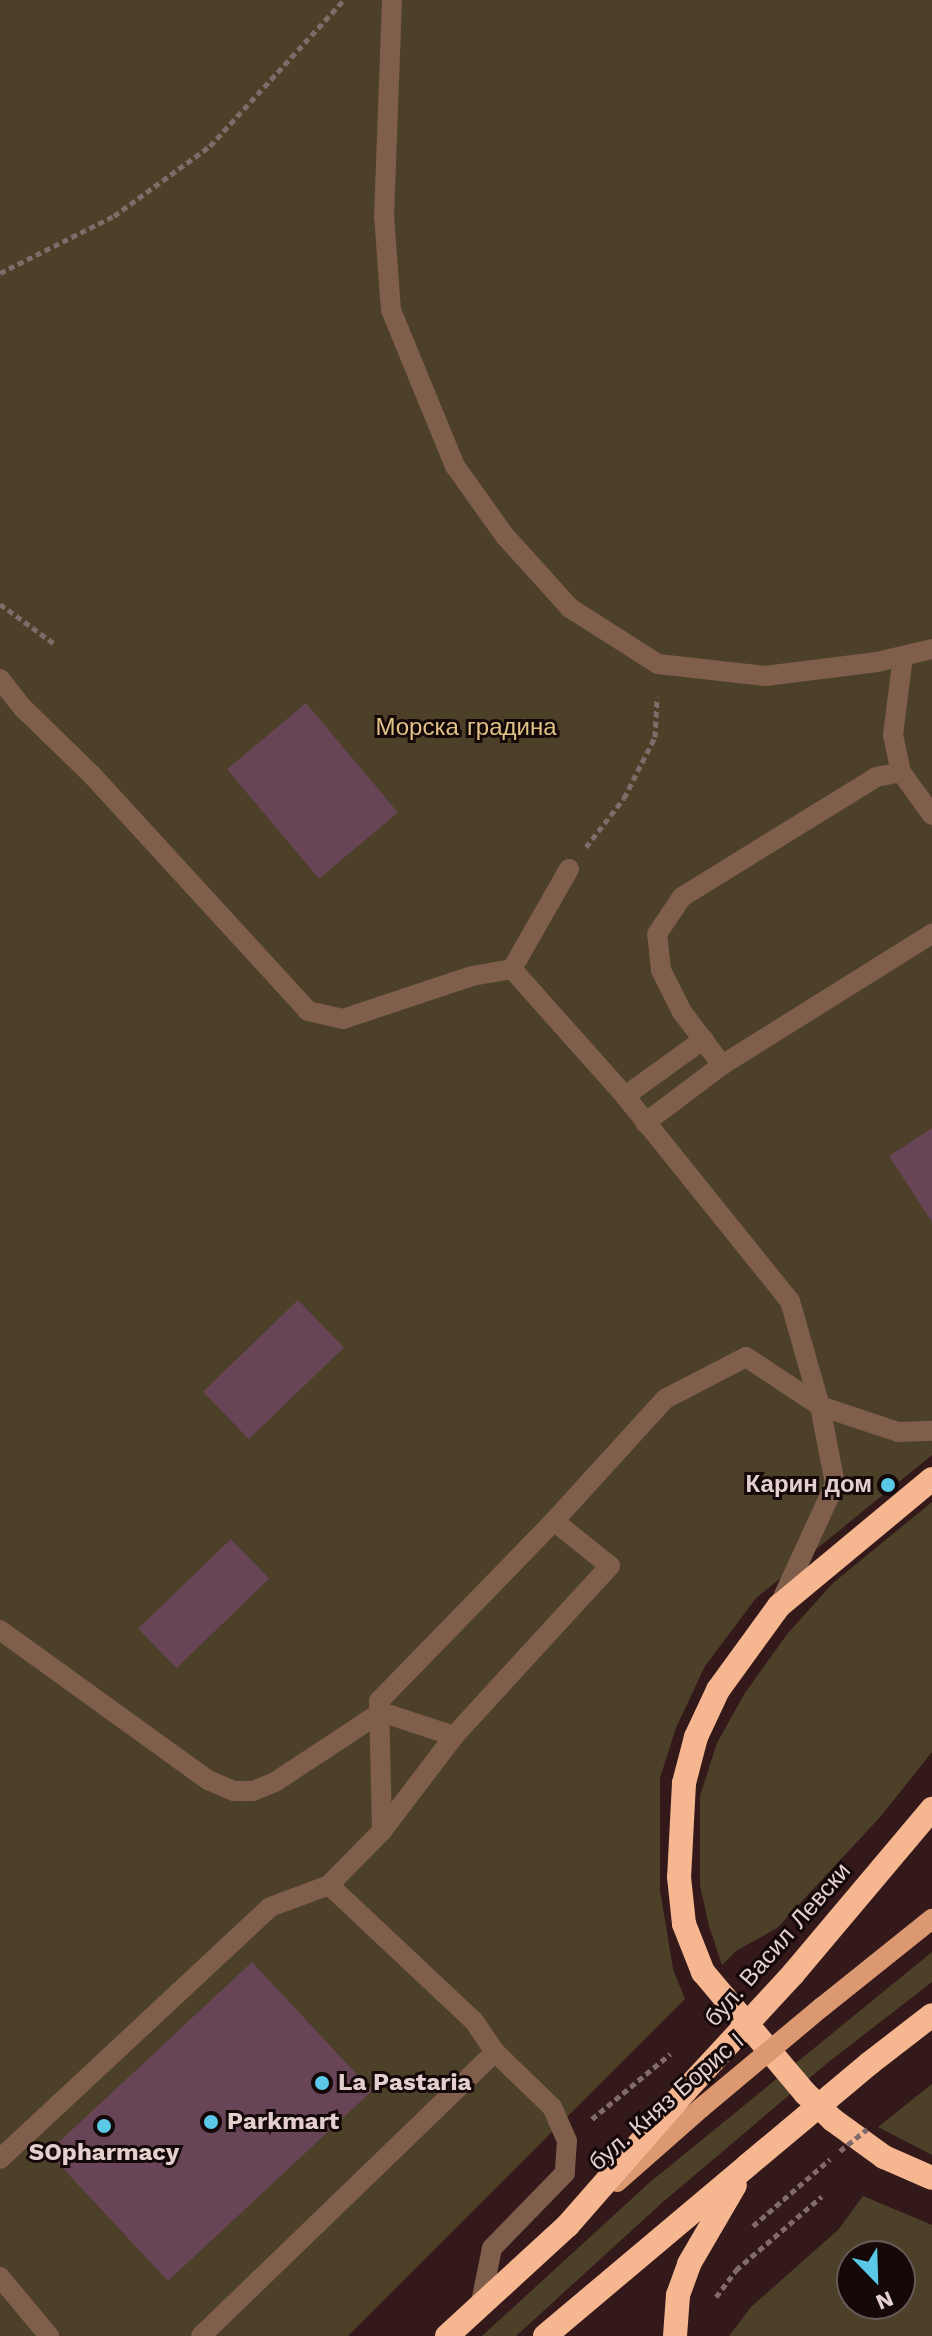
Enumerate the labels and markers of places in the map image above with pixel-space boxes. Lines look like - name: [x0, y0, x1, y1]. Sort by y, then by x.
- place label: Карин дом: [746, 1471, 872, 1499]
- marker: Карин дом: [879, 1476, 897, 1494]
- place label: La Pastaria: [338, 2069, 472, 2097]
- marker: La Pastaria: [313, 2074, 331, 2092]
- place label: Parkmart: [227, 2108, 339, 2136]
- marker: Parkmart: [202, 2113, 220, 2131]
- marker: SOpharmacy: [95, 2117, 113, 2135]
- place label: SOpharmacy: [29, 2139, 179, 2167]

